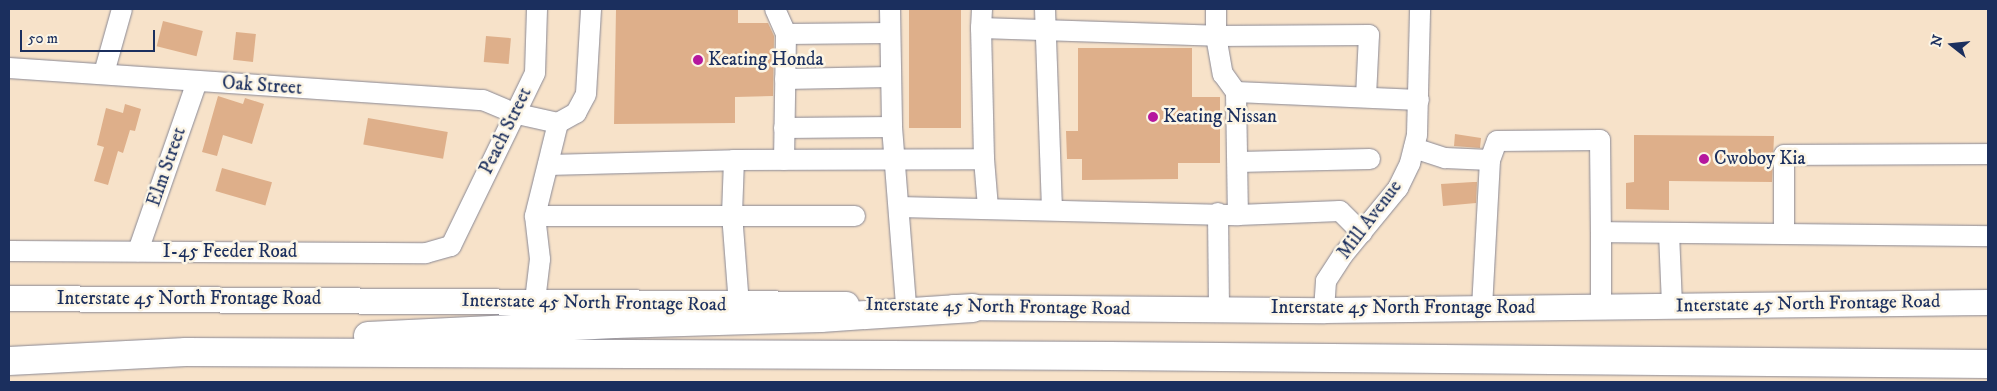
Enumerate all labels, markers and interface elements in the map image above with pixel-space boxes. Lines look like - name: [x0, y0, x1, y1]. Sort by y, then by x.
- scale bar: [22, 20, 158, 52]
- north arrow: [1927, 20, 1977, 70]
- text: 50 m: [28, 29, 58, 48]
- text: N: [1927, 33, 1948, 49]
- place label: Keating Honda: [708, 49, 824, 71]
- marker: Keating Honda: [692, 54, 704, 66]
- street label: Oak Street: [221, 72, 303, 100]
- street label: Peach Street: [475, 84, 537, 178]
- place label: Keating Nissan: [1163, 106, 1277, 128]
- marker: Keating Nissan: [1147, 111, 1159, 123]
- street label: Elm Street: [143, 124, 191, 210]
- place label: Cwoboy Kia: [1714, 148, 1805, 170]
- marker: Cwoboy Kia: [1698, 153, 1710, 165]
- street label: Mill Avenue: [1333, 176, 1407, 264]
- street label: I-45 Feeder Road: [163, 241, 297, 263]
- street label: Interstate 45 North Frontage Road: [57, 288, 321, 310]
- street label: Interstate 45 North Frontage Road: [461, 289, 727, 317]
- street label: Interstate 45 North Frontage Road: [1675, 290, 1941, 318]
- street label: Interstate 45 North Frontage Road: [865, 293, 1131, 321]
- street label: Interstate 45 North Frontage Road: [1271, 297, 1535, 319]

